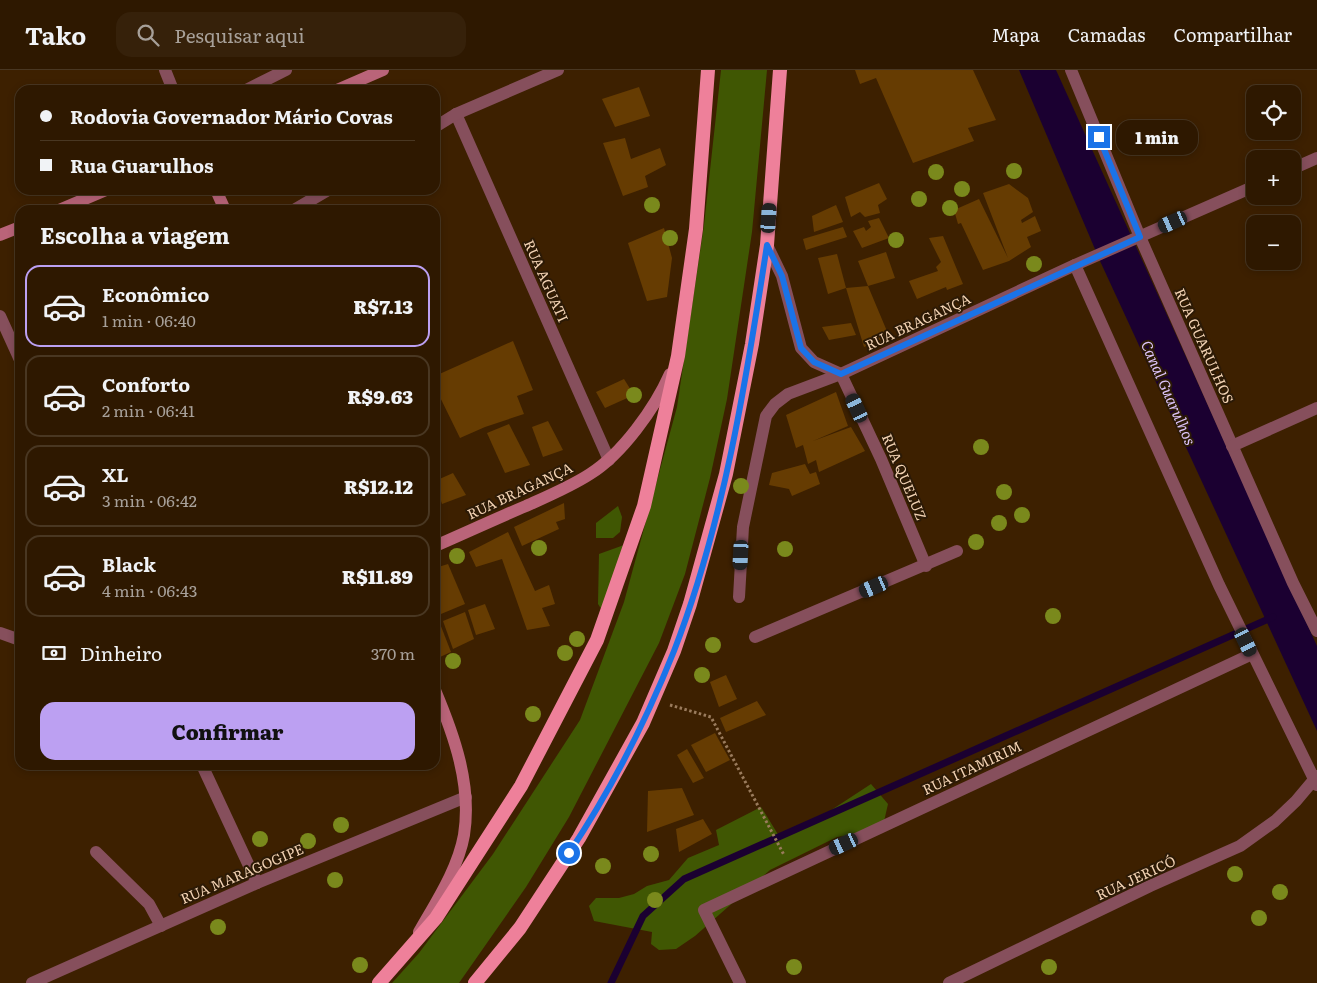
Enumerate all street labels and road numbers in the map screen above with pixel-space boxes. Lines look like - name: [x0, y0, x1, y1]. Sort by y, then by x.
- street label: RUA AGUATI: [520, 236, 574, 325]
- street label: RUA GUARULHOS: [1171, 285, 1239, 406]
- street label: RUA BRAGANÇA: [862, 288, 974, 354]
- street label: RUA QUELUZ: [878, 430, 932, 523]
- street label: RUA BRAGANÇA: [464, 457, 576, 523]
- street label: RUA ITAMIRIM: [919, 735, 1024, 799]
- street label: RUA MARAGOGIPE: [177, 838, 306, 908]
- street label: RUA JERICÓ: [1093, 850, 1179, 904]

